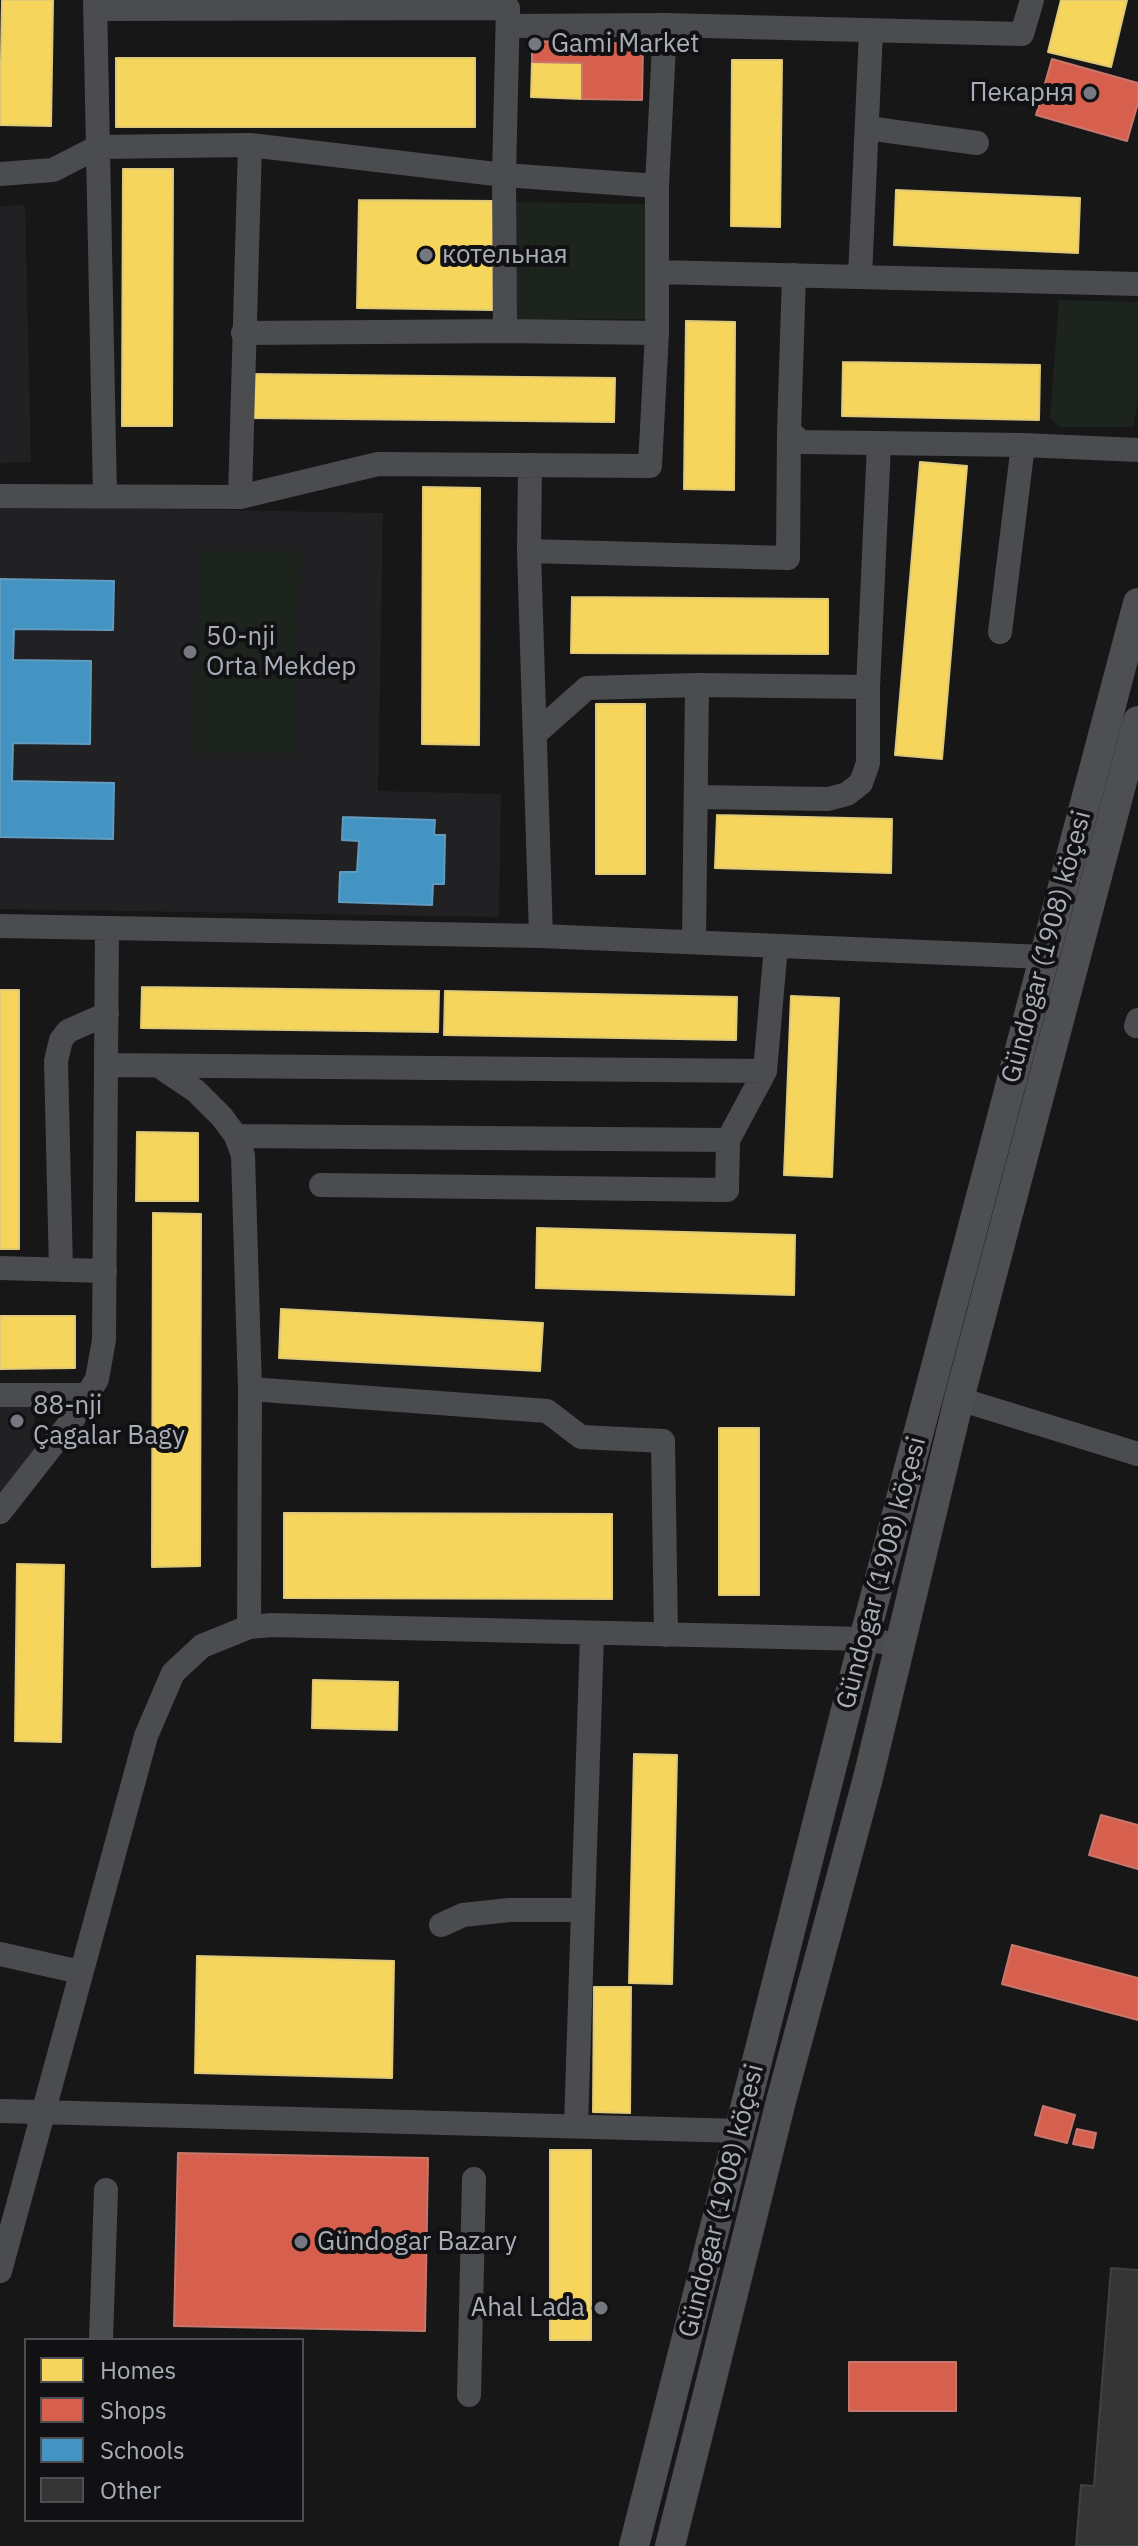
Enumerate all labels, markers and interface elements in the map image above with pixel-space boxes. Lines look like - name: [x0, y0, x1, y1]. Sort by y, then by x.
- place label: Gami Market: [551, 28, 699, 60]
- marker: Gami Market: [526, 35, 544, 53]
- place label: Пекарня: [970, 77, 1074, 109]
- marker: Пекарня: [1081, 84, 1099, 102]
- place label: котельная: [442, 239, 568, 271]
- marker: котельная: [417, 246, 435, 264]
- place label: 50-nji Orta Mekdep: [206, 621, 356, 682]
- marker: 50-nji Orta Mekdep: [181, 643, 199, 661]
- street label: Gündogar (1908) köçesi: [996, 807, 1098, 1087]
- place label: 88-nji Çagalar Bagy: [33, 1390, 185, 1452]
- marker: 88-nji Çagalar Bagy: [8, 1412, 26, 1430]
- street label: Gündogar (1908) köçesi: [831, 1433, 933, 1713]
- street label: Gündogar (1908) köçesi: [673, 2061, 771, 2341]
- place label: Gündogar Bazary: [317, 2226, 517, 2258]
- marker: Gündogar Bazary: [292, 2233, 310, 2251]
- place label: Ahal Lada: [471, 2292, 585, 2324]
- marker: Ahal Lada: [592, 2299, 610, 2317]
- legend: [24, 2338, 304, 2522]
- text: Homes: [100, 2354, 176, 2386]
- text: Shops: [100, 2394, 167, 2426]
- text: Schools: [100, 2434, 185, 2466]
- text: Other: [100, 2474, 161, 2506]

